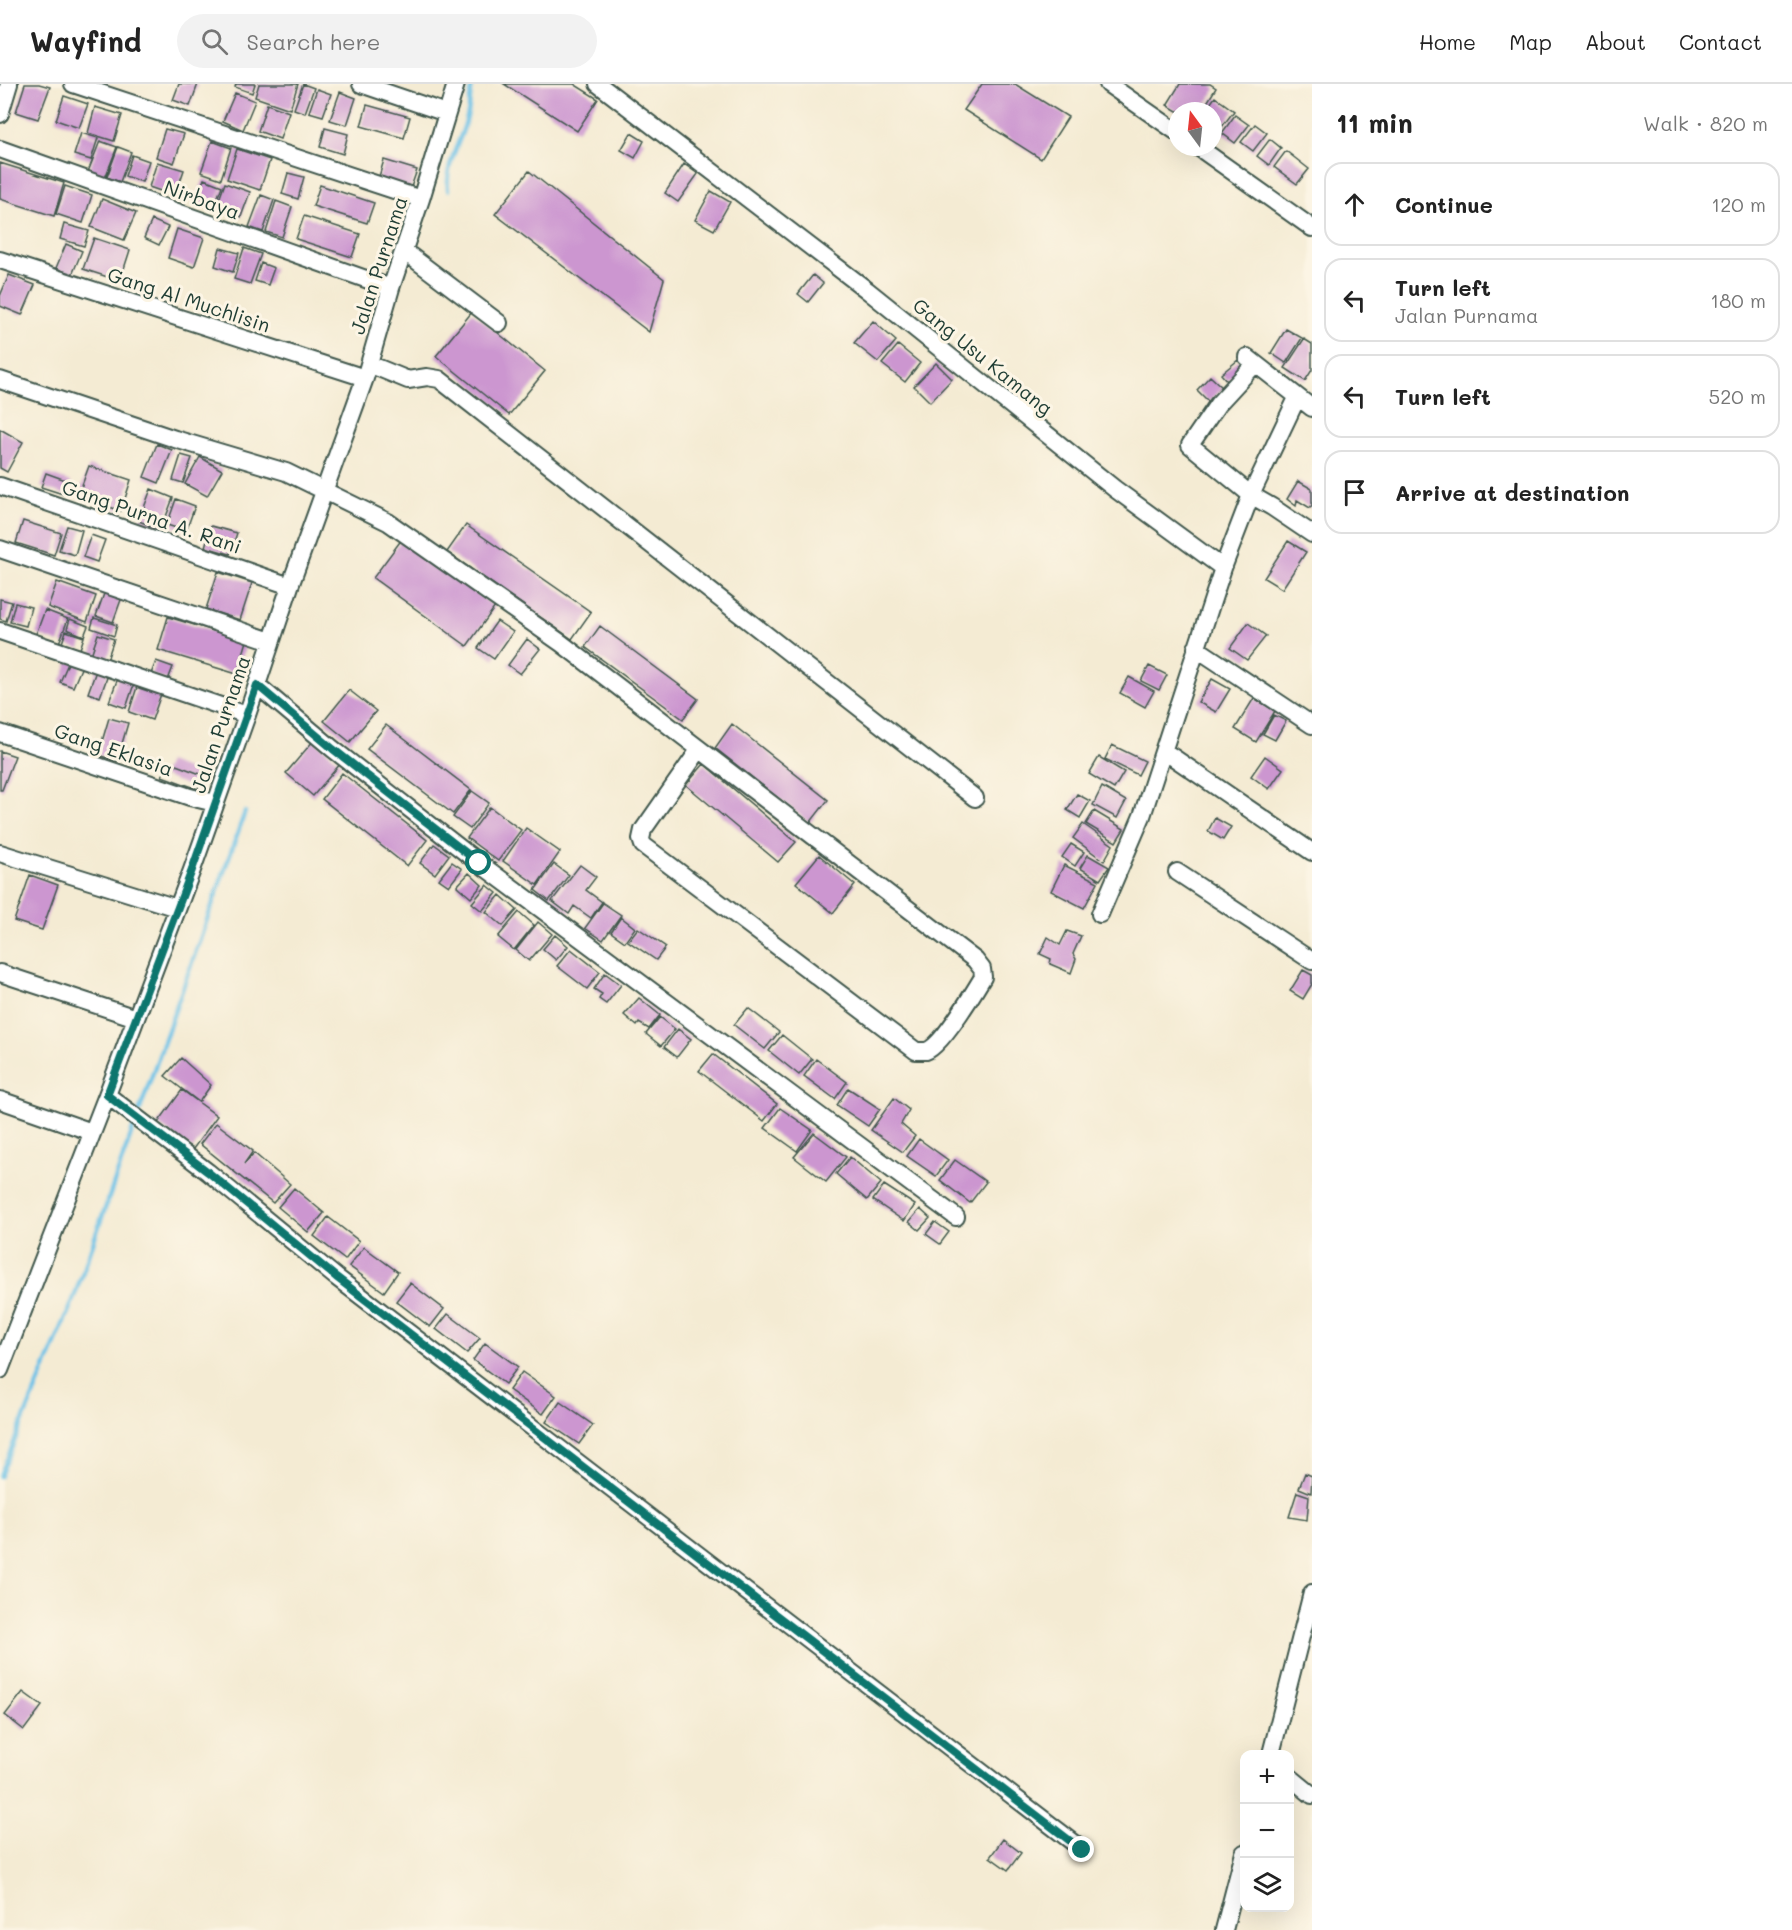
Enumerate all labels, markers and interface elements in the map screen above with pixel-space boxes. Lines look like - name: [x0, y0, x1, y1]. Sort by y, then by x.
- search box: [177, 14, 597, 68]
- text: Wayfind: [30, 23, 141, 59]
- icon: search: [198, 25, 231, 58]
- text: Search here: [246, 27, 380, 56]
- text: Home: [1419, 28, 1476, 55]
- text: Map: [1509, 28, 1552, 55]
- text: About: [1585, 28, 1646, 55]
- text: Contact: [1679, 28, 1762, 55]
- north arrow: [1168, 102, 1222, 156]
- text: 11 min: [1336, 106, 1413, 140]
- text: Walk · 820 m: [1643, 110, 1768, 136]
- street label: Nirbaya: [160, 173, 244, 225]
- icon: ahead: [1338, 188, 1371, 221]
- text: Continue: [1395, 190, 1493, 219]
- text: 120 m: [1711, 191, 1766, 217]
- street label: Jalan Purnama: [343, 193, 413, 337]
- street label: Gang Al Muchlisin: [104, 260, 274, 338]
- text: Turn left: [1395, 273, 1491, 302]
- icon: left: [1338, 284, 1371, 317]
- text: 180 m: [1710, 287, 1766, 313]
- street label: Gang Usu Kamang: [908, 292, 1058, 420]
- text: Jalan Purnama: [1395, 302, 1539, 328]
- icon: left: [1338, 380, 1371, 413]
- text: Turn left: [1395, 382, 1491, 411]
- text: 520 m: [1709, 383, 1766, 409]
- street label: Gang Purna A. Rani: [59, 473, 245, 559]
- icon: arrive: [1338, 476, 1371, 509]
- text: Arrive at destination: [1395, 478, 1630, 507]
- street label: Jalan Purnama: [184, 652, 256, 796]
- street label: Gang Eklasia: [51, 716, 177, 782]
- route start: [465, 849, 491, 875]
- map controls: [1240, 1750, 1294, 1912]
- button: +: [1240, 1750, 1294, 1804]
- button: −: [1240, 1804, 1294, 1858]
- route end: [1068, 1836, 1094, 1862]
- button: layers: [1240, 1858, 1294, 1912]

